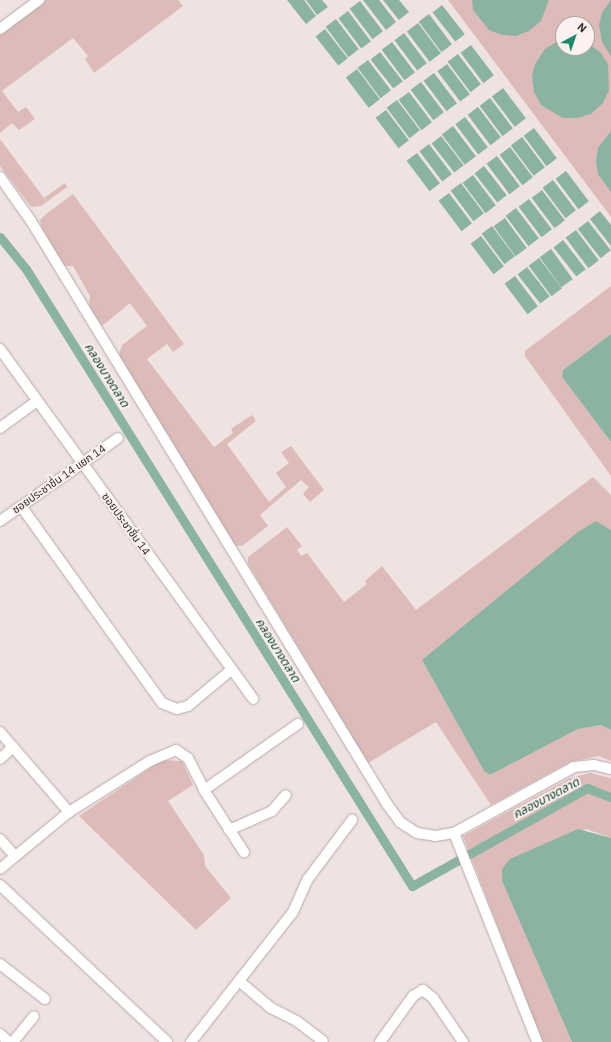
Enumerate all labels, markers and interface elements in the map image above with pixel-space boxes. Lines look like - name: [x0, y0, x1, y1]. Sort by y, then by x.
- north arrow: [555, 16, 595, 56]
- text: N: [575, 20, 590, 35]
- water label: คลองบางตลาด: [82, 340, 132, 410]
- street label: ซอยประชาชื่น 14 แยก 14: [10, 442, 108, 516]
- street label: ซอยประชาชื่น 14: [99, 490, 153, 558]
- water label: คลองบางตลาด: [253, 615, 303, 685]
- water label: คลองบางตลาด: [510, 775, 582, 821]

